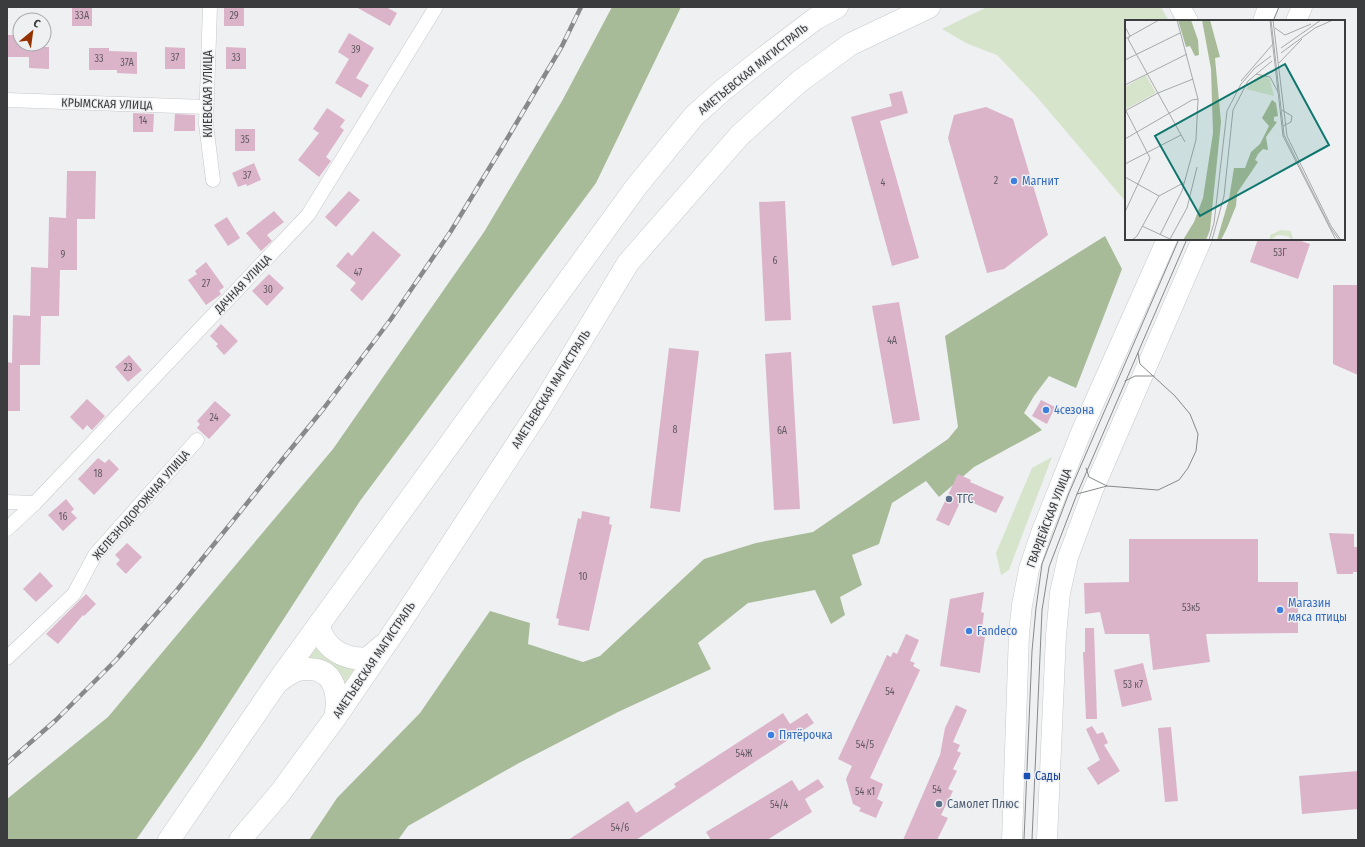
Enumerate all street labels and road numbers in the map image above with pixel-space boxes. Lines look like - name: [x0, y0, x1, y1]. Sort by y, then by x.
- street label: АМЕТЬЕВСКАЯ МАГИСТРАЛЬ: [695, 20, 811, 118]
- street label: КИЕВСКАЯ УЛИЦА: [201, 50, 215, 138]
- street label: КРЫМСКАЯ УЛИЦА: [61, 95, 154, 113]
- street label: ДАЧНАЯ УЛИЦА: [211, 251, 275, 317]
- street label: АМЕТЬЕВСКАЯ МАГИСТРАЛЬ: [509, 327, 593, 451]
- street label: ЖЕЛЕЗНОДОРОЖНАЯ УЛИЦА: [90, 447, 193, 563]
- street label: ГВАРДЕЙСКАЯ УЛИЦА: [1023, 465, 1075, 570]
- street label: АМЕТЬЕВСКАЯ МАГИСТРАЛЬ: [330, 599, 418, 721]

